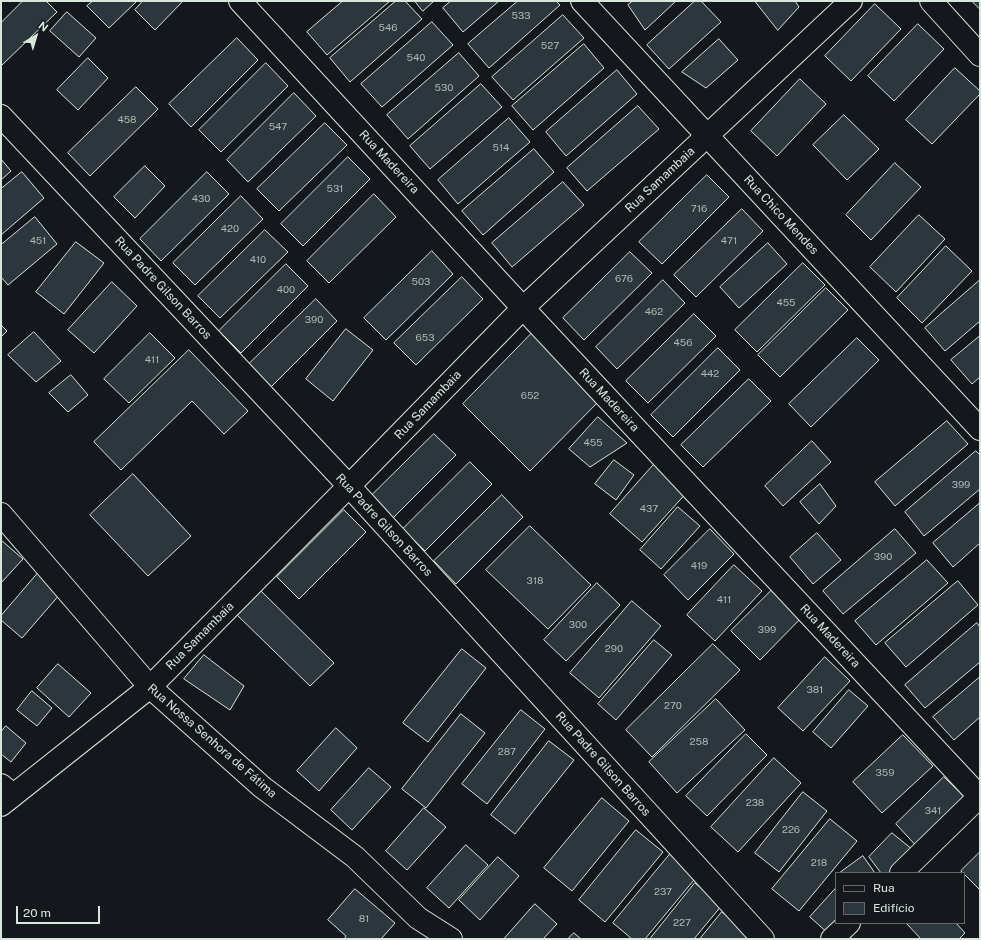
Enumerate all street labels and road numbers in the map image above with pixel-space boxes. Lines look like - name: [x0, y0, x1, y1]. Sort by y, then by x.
- street label: Rua Madereira: [356, 127, 422, 197]
- street label: Rua Samambaia: [622, 144, 698, 216]
- street label: Rua Chico Mendes: [741, 172, 821, 258]
- street label: Rua Padre Gilson Barros: [112, 234, 214, 342]
- street label: Rua Madereira: [576, 365, 642, 435]
- street label: Rua Samambaia: [392, 368, 464, 442]
- street label: Rua Padre Gilson Barros: [333, 471, 435, 579]
- street label: Rua Samambaia: [163, 599, 237, 673]
- street label: Rua Madereira: [797, 601, 863, 671]
- street label: Rua Nossa Senhora de Fátima: [144, 681, 280, 801]
- street label: Rua Padre Gilson Barros: [552, 709, 654, 819]

